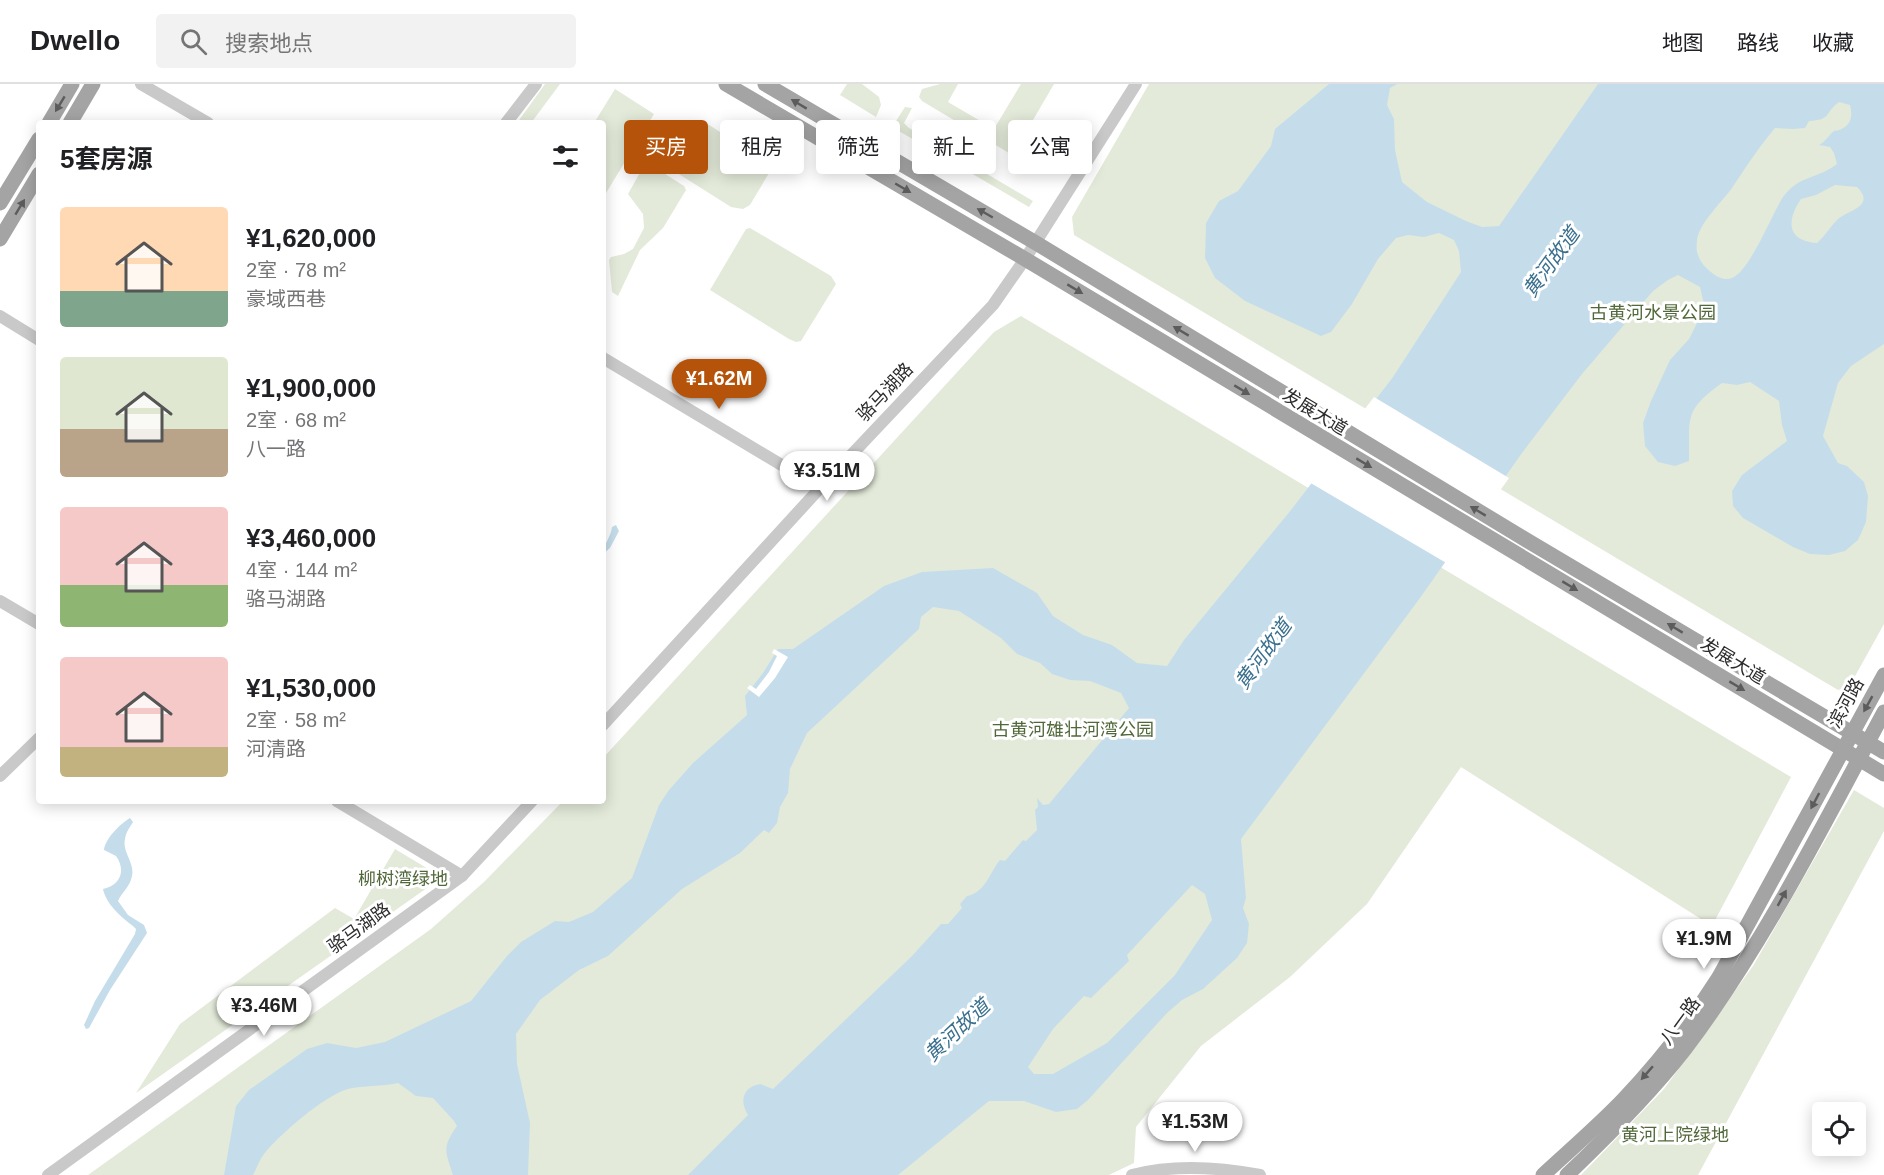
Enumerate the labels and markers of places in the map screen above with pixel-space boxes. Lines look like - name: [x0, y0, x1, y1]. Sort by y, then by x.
- pin: ¥1.62M: [670, 359, 768, 410]
- pin: ¥3.51M: [778, 451, 876, 502]
- pin: ¥1.9M: [1662, 919, 1746, 970]
- pin: ¥3.46M: [215, 986, 313, 1037]
- pin: ¥1.53M: [1146, 1102, 1244, 1153]

